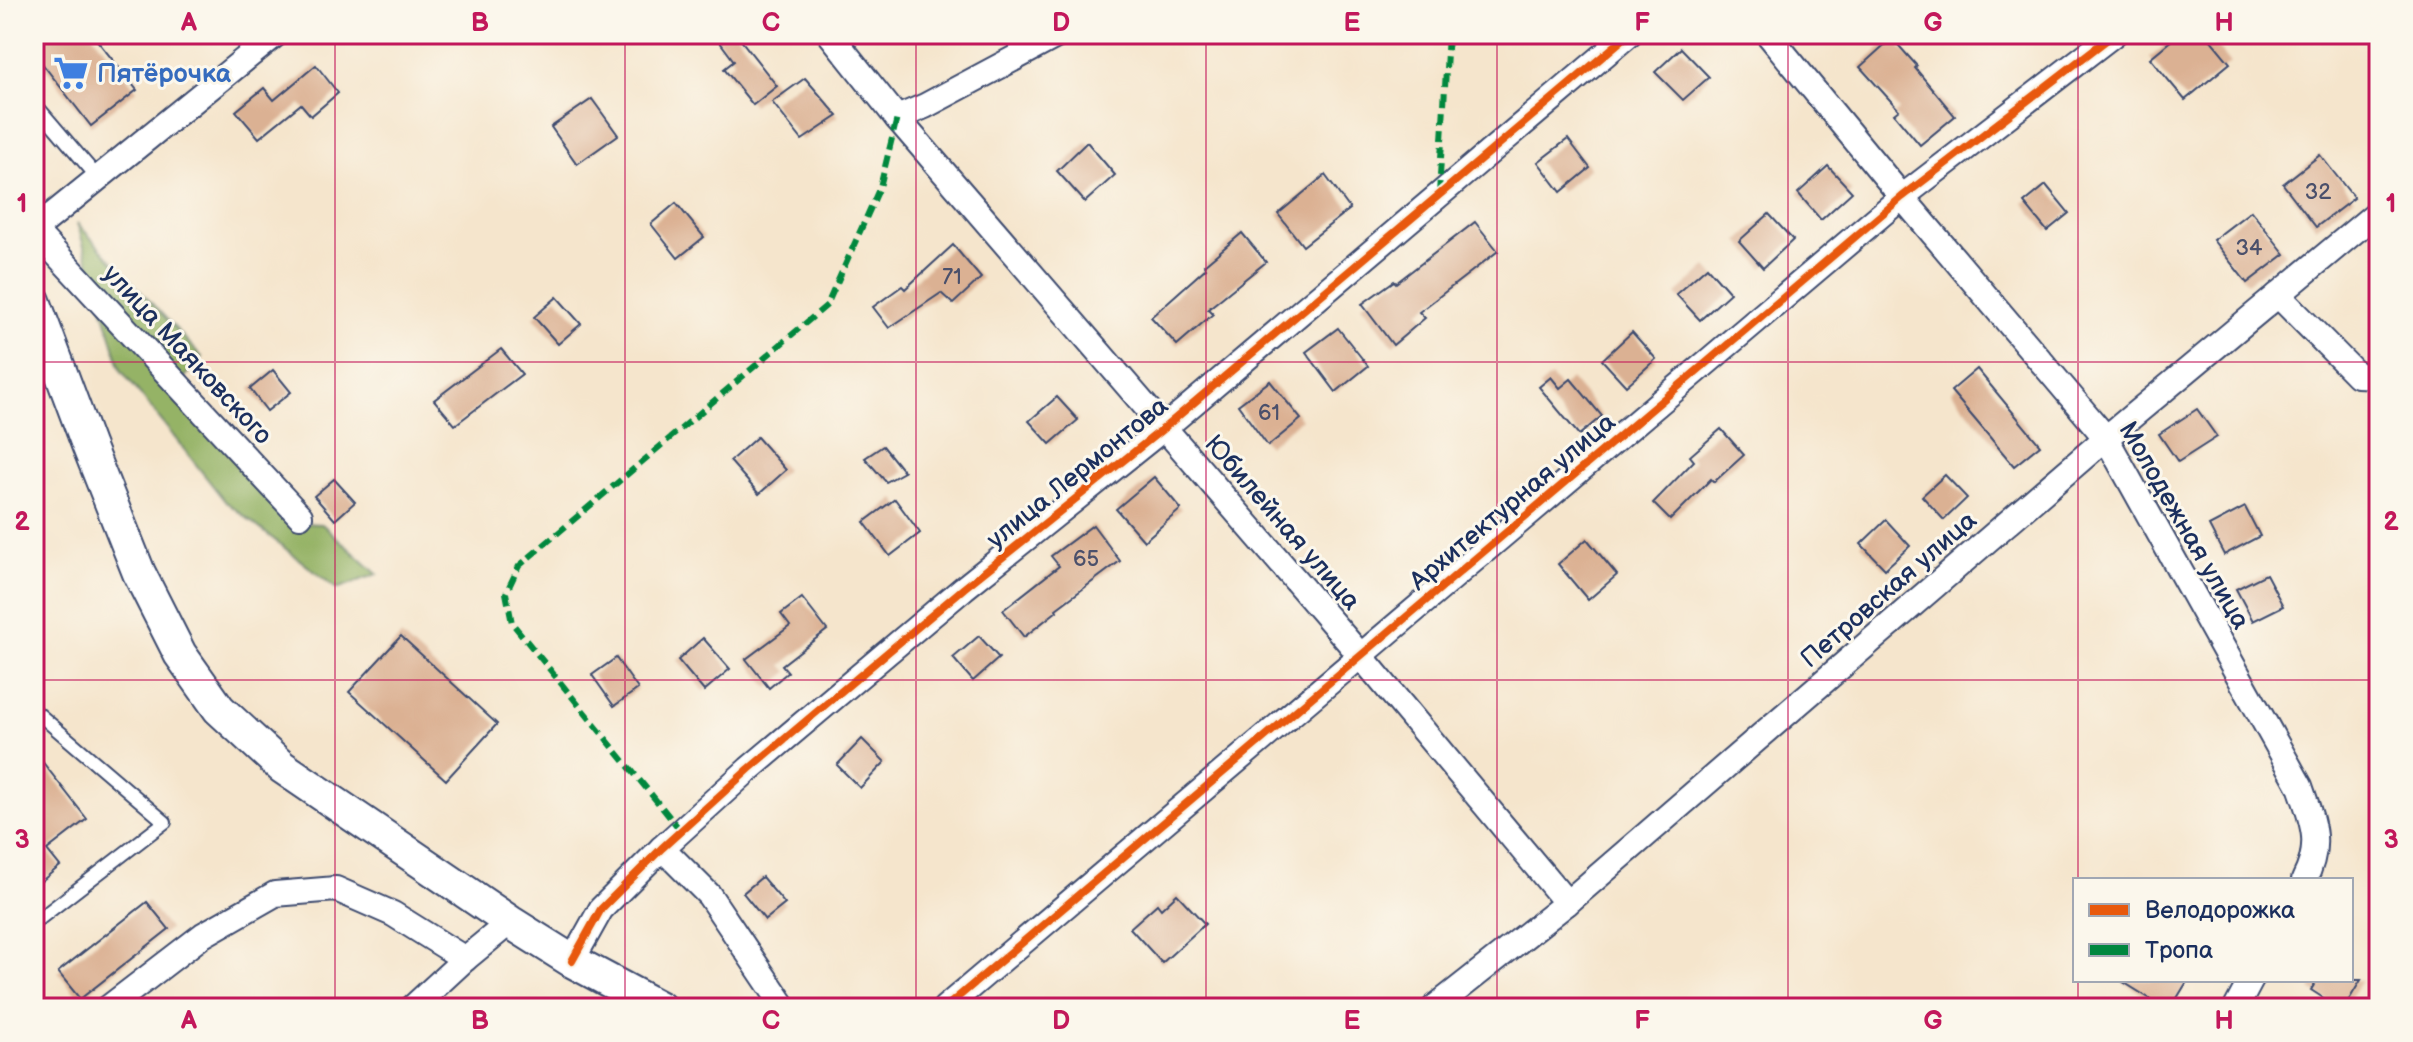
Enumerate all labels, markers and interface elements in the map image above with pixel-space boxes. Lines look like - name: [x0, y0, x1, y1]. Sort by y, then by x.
- text: A: [180, 8, 197, 39]
- text: B: [471, 8, 489, 39]
- text: C: [762, 8, 780, 39]
- text: D: [1052, 8, 1070, 39]
- text: E: [1344, 8, 1361, 39]
- text: F: [1634, 8, 1650, 39]
- text: G: [1923, 8, 1943, 39]
- text: H: [2214, 8, 2234, 39]
- supermarket icon: Пятёрочка: [52, 54, 90, 92]
- place label: Пятёрочка: [97, 59, 232, 90]
- house number: 32: [2305, 179, 2331, 206]
- text: 1: [17, 189, 27, 220]
- text: 1: [2386, 189, 2396, 220]
- house number: 34: [2236, 235, 2263, 262]
- street label: улица Маяковского: [96, 259, 278, 451]
- house number: 71: [942, 264, 962, 291]
- street label: улица Лермонтова: [981, 391, 1175, 556]
- house number: 61: [1258, 400, 1280, 427]
- street label: Архитектурная улица: [1403, 407, 1622, 598]
- street label: Молодежная улица: [2112, 416, 2256, 635]
- street label: Юбилейная улица: [1197, 429, 1366, 617]
- street label: Петровская улица: [1795, 505, 1983, 675]
- text: 2: [14, 507, 30, 538]
- text: 2: [2383, 507, 2399, 538]
- house number: 65: [1073, 546, 1099, 573]
- text: 3: [14, 825, 30, 856]
- text: 3: [2383, 825, 2399, 856]
- legend: [2073, 878, 2353, 982]
- text: Велодорожка: [2145, 896, 2295, 925]
- text: Тропа: [2145, 936, 2213, 965]
- text: A: [180, 1006, 197, 1037]
- text: B: [471, 1006, 489, 1037]
- text: C: [762, 1006, 780, 1037]
- text: D: [1052, 1006, 1070, 1037]
- text: E: [1344, 1006, 1361, 1037]
- text: F: [1634, 1006, 1650, 1037]
- text: G: [1923, 1006, 1943, 1037]
- text: H: [2214, 1006, 2234, 1037]

